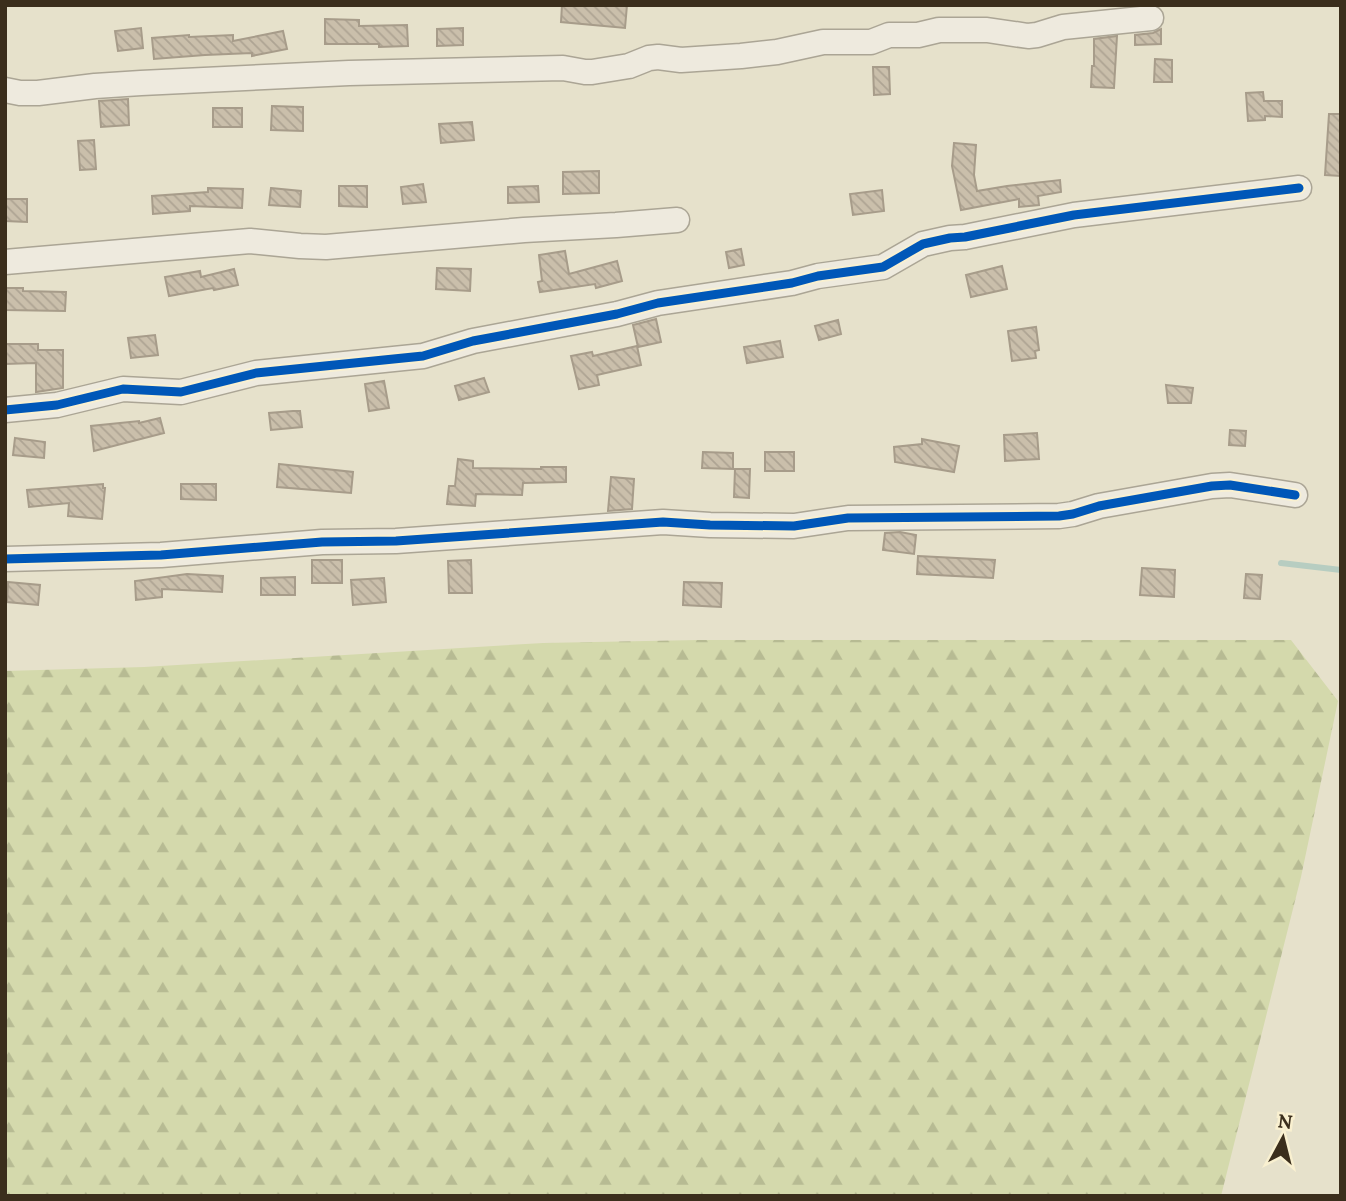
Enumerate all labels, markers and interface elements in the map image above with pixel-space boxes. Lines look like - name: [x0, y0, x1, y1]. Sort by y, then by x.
- north arrow: [1248, 1103, 1318, 1173]
- text: N: [1276, 1108, 1294, 1134]

